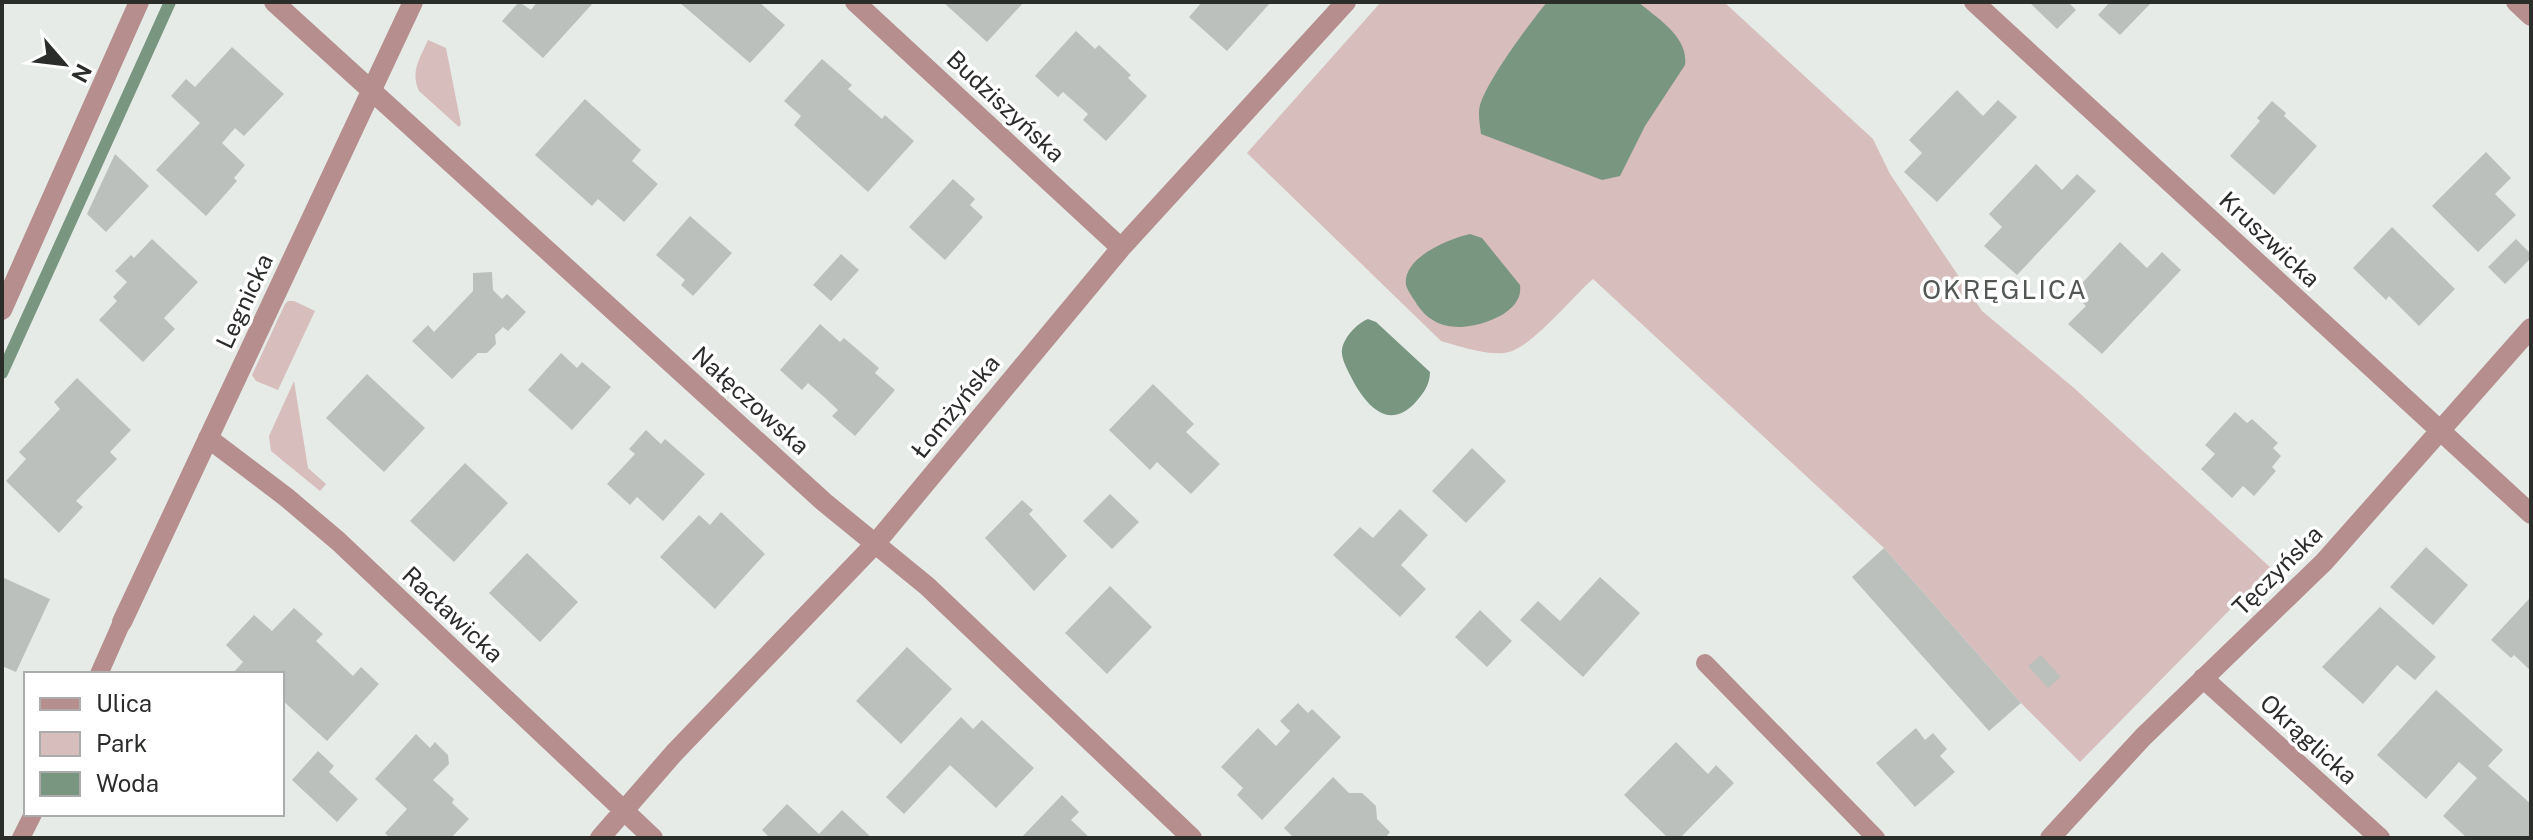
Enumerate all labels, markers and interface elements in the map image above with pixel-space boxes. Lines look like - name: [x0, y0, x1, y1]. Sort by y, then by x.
- north arrow: [24, 24, 104, 104]
- street label: Budziszyńska: [941, 44, 1071, 168]
- text: N: [66, 60, 97, 87]
- street label: Kruszwicka: [2214, 185, 2326, 293]
- street label: Legnicka: [210, 249, 278, 353]
- district label: OKRĘGLICA: [1922, 274, 2088, 305]
- street label: Nałęczowska: [687, 340, 815, 460]
- street label: Łomżyńska: [905, 349, 1005, 463]
- street label: Tęczyńska: [2226, 519, 2328, 621]
- street label: Racławicka: [397, 560, 509, 668]
- legend: [24, 672, 284, 816]
- street label: Okrąglicka: [2255, 688, 2363, 790]
- text: Ulica: [96, 689, 152, 717]
- text: Park: [96, 729, 147, 757]
- text: Woda: [96, 769, 159, 797]

